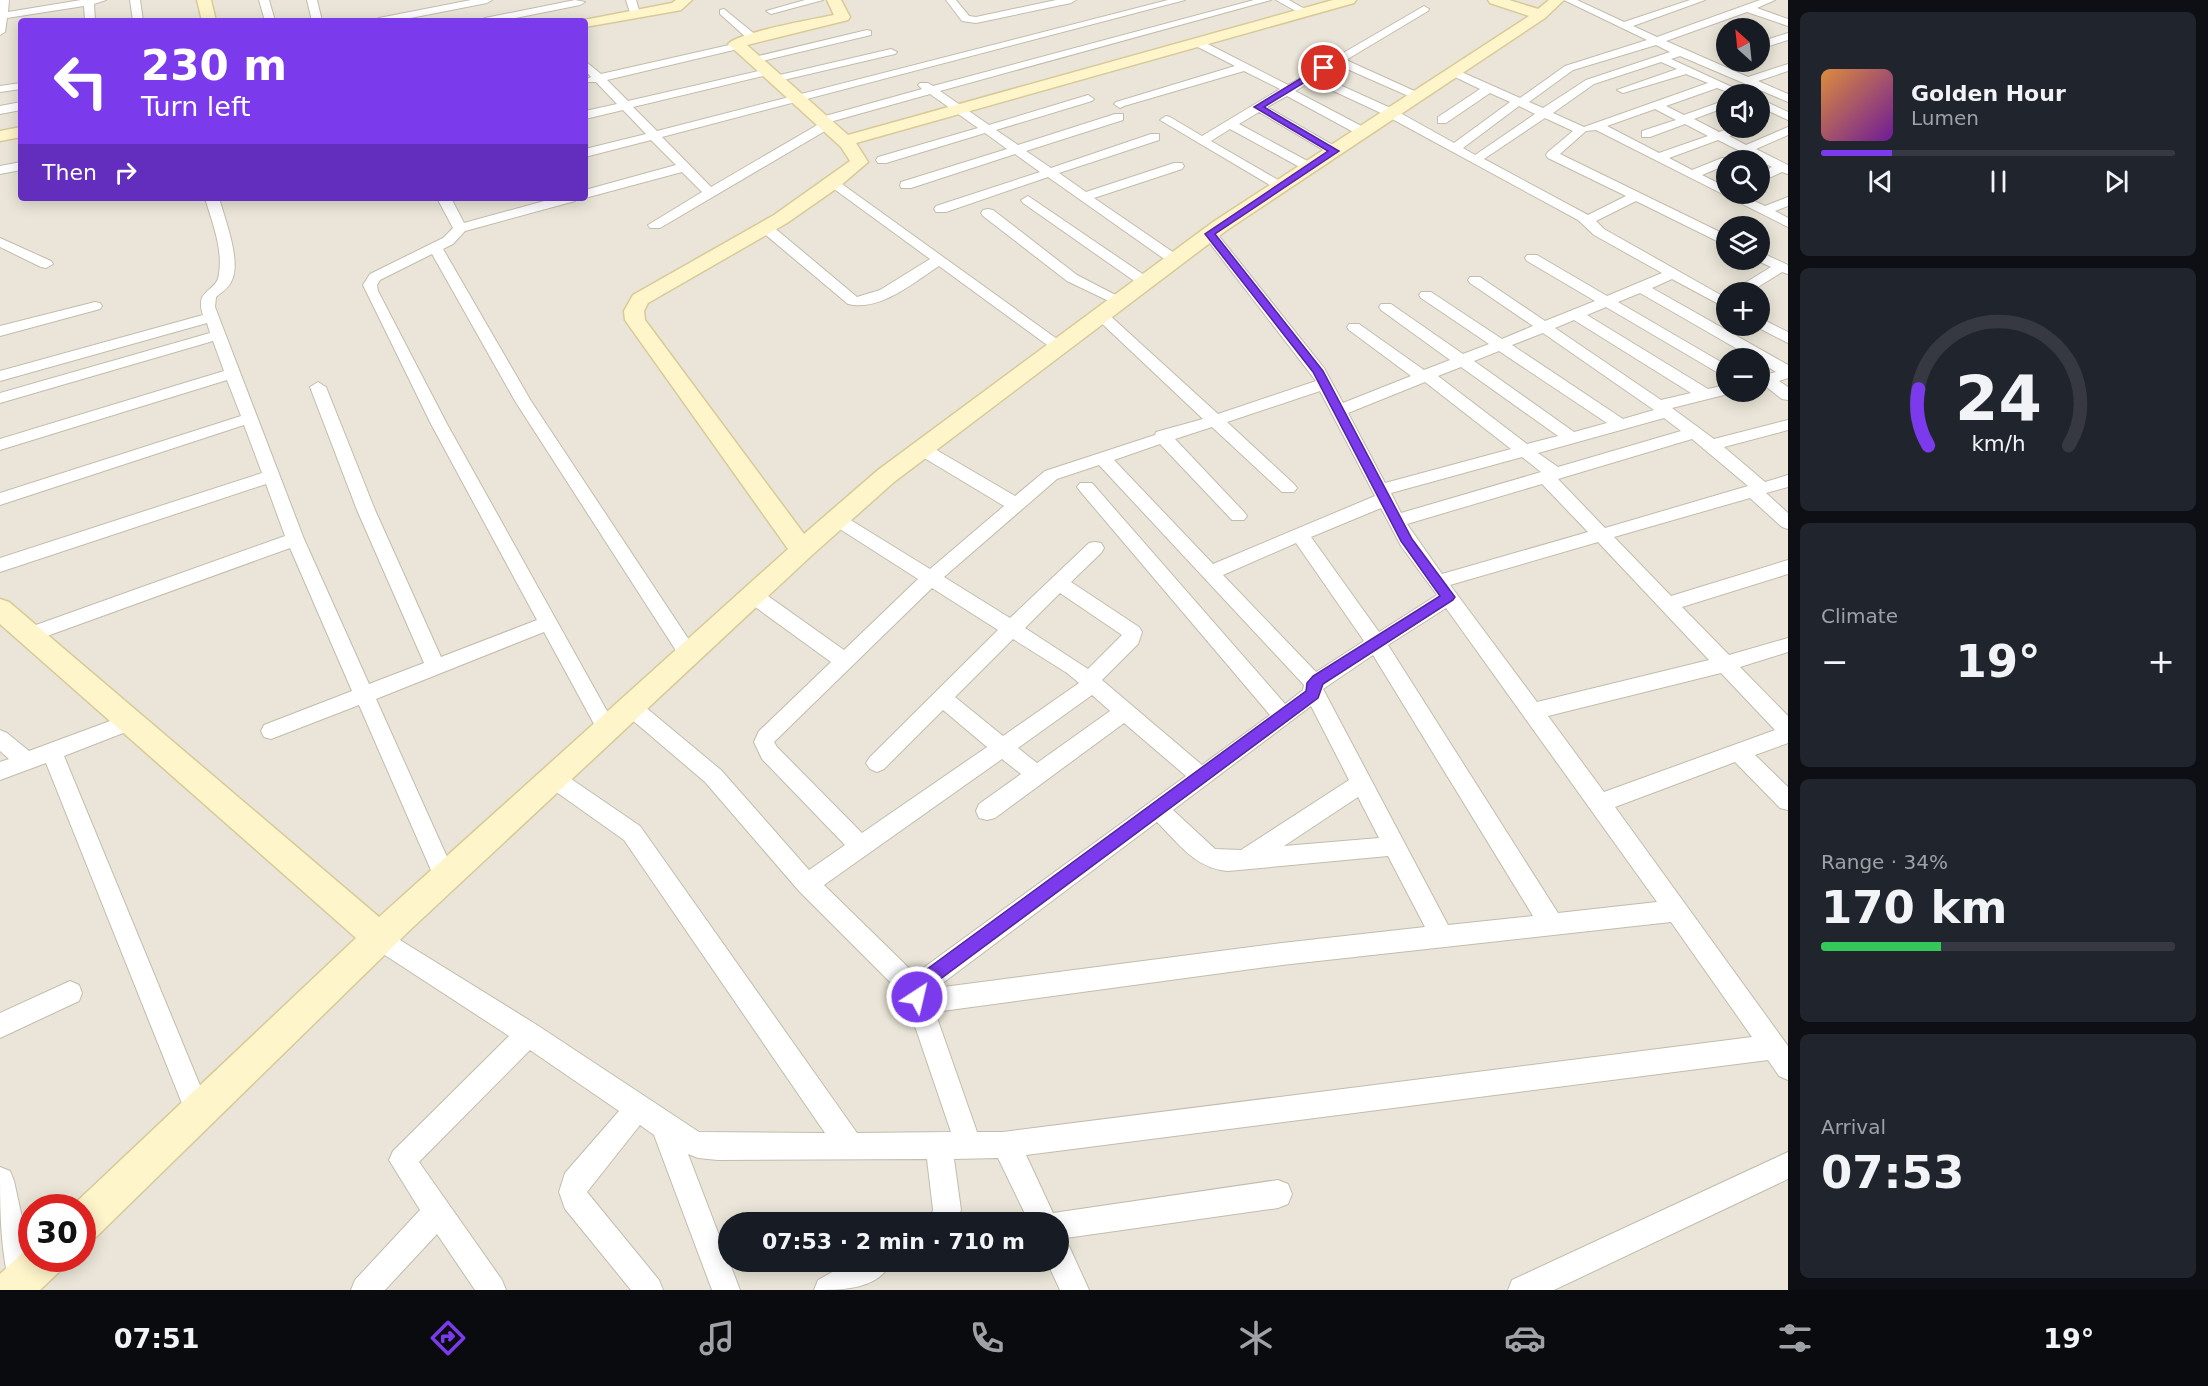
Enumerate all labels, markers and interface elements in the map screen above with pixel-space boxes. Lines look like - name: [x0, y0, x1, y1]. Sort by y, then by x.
- north arrow: [1716, 18, 1770, 72]
- map controls: [1716, 18, 1770, 402]
- text: 230 m: [141, 41, 287, 90]
- icon: left: [42, 42, 120, 120]
- pin: [1298, 42, 1349, 93]
- icon: arrive: [1307, 51, 1340, 84]
- text: Golden Hour: [1911, 81, 2066, 106]
- button: sound: [1716, 84, 1770, 138]
- text: Turn left: [141, 91, 251, 122]
- text: Lumen: [1911, 106, 1979, 130]
- button: search: [1716, 150, 1770, 204]
- icon: right: [109, 156, 142, 189]
- text: Then: [42, 160, 97, 185]
- icon: previous: [1864, 165, 1897, 198]
- icon: pause: [1982, 165, 2015, 198]
- icon: next: [2100, 165, 2133, 198]
- button: layers: [1716, 216, 1770, 270]
- button: +: [1716, 282, 1770, 336]
- button: −: [1716, 348, 1770, 402]
- text: 24: [1955, 363, 2041, 436]
- text: km/h: [1971, 432, 2025, 457]
- text: Climate: [1821, 604, 1898, 628]
- text: 19°: [1955, 635, 2041, 688]
- text: −: [1821, 642, 1849, 681]
- text: +: [2147, 642, 2175, 681]
- text: Range · 34%: [1821, 850, 1948, 874]
- text: 170 km: [1821, 881, 2007, 934]
- position arrow: [885, 965, 949, 1029]
- text: Arrival: [1821, 1115, 1886, 1139]
- text: 07:53: [1821, 1146, 1964, 1199]
- speed limit sign: 30: [18, 1194, 96, 1272]
- text: 07:53 · 2 min · 710 m: [762, 1229, 1025, 1254]
- icon: directions: [427, 1317, 469, 1359]
- icon: music: [696, 1317, 738, 1359]
- icon: phone: [966, 1317, 1008, 1359]
- icon: climate: [1235, 1317, 1277, 1359]
- icon: car: [1504, 1317, 1546, 1359]
- icon: filters: [1774, 1317, 1816, 1359]
- text: 07:51: [114, 1323, 200, 1354]
- text: 19°: [2043, 1323, 2094, 1354]

